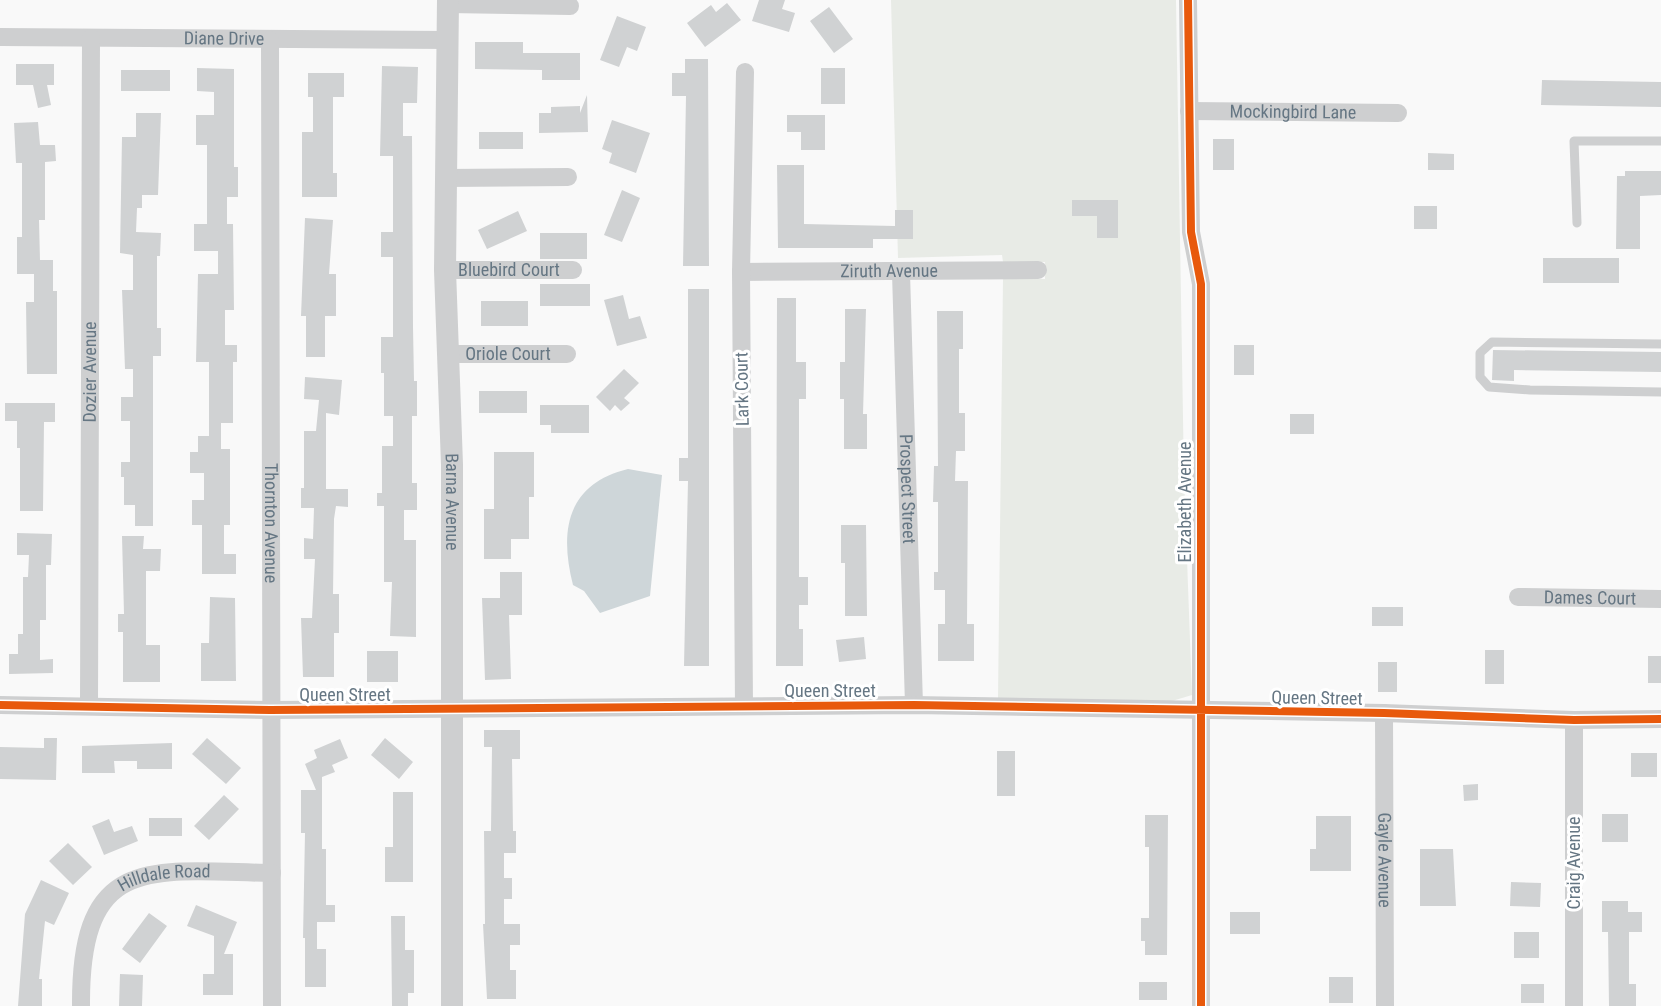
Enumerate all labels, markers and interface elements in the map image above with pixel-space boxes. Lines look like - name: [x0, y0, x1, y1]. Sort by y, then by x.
- street label: Diane Drive: [184, 27, 264, 49]
- street label: Mockingbird Lane: [1230, 100, 1356, 123]
- street label: Bluebird Court: [458, 259, 560, 280]
- street label: Ziruth Avenue: [840, 260, 938, 281]
- street label: Dozier Avenue: [79, 321, 100, 423]
- street label: Oriole Court: [465, 343, 551, 364]
- street label: Lark Court: [730, 352, 753, 426]
- street label: Prospect Street: [896, 434, 920, 544]
- street label: Elizabeth Avenue: [1174, 441, 1195, 563]
- street label: Barna Avenue: [442, 453, 463, 550]
- street label: Thornton Avenue: [261, 463, 282, 583]
- street label: Dames Court: [1544, 586, 1636, 609]
- street label: Queen Street: [784, 680, 876, 701]
- street label: Queen Street: [299, 684, 391, 705]
- street label: Queen Street: [1271, 686, 1363, 709]
- street label: Gayle Avenue: [1374, 812, 1396, 908]
- street label: Craig Avenue: [1563, 817, 1584, 909]
- street label: Hilldale Road: [114, 860, 211, 896]

